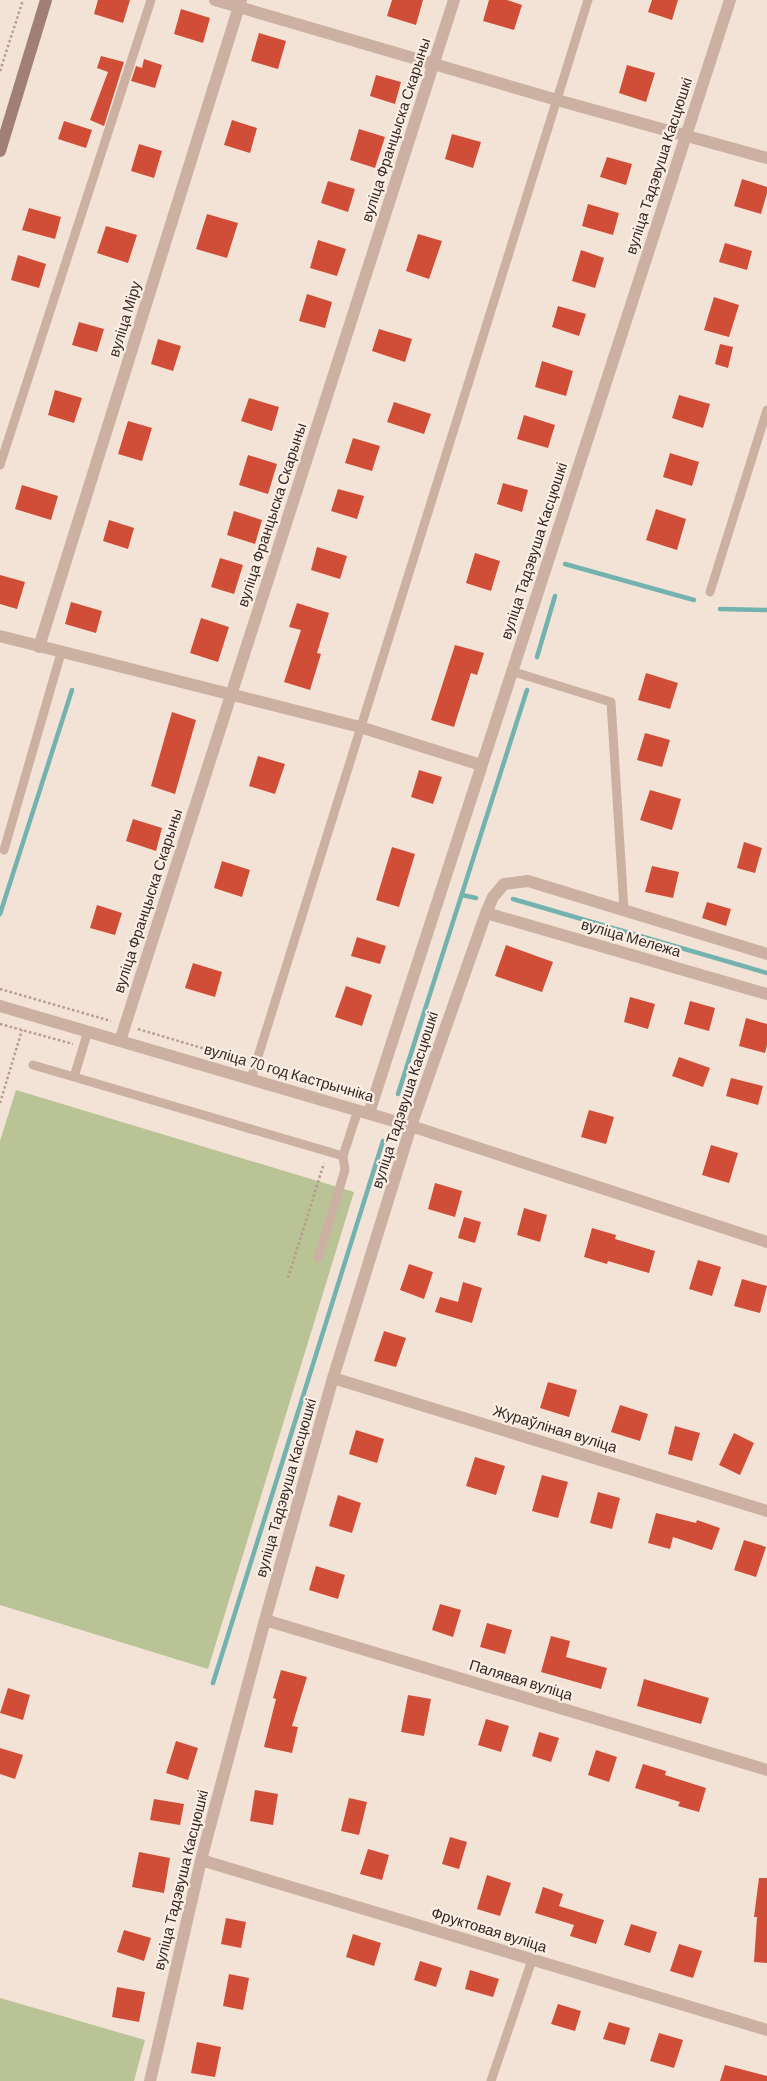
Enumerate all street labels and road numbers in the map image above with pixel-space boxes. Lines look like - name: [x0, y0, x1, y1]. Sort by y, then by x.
- street label: вуліца Францыска Скарыны: [357, 35, 433, 224]
- street label: вуліца Тадэвуша Касцюшкі: [621, 75, 695, 256]
- street label: вуліца Міру: [104, 278, 144, 359]
- street label: вуліца Францыска Скарыны: [233, 420, 309, 609]
- street label: вуліца Тадэвуша Касцюшкі: [496, 460, 570, 641]
- street label: вуліца Францыска Скарыны: [109, 806, 185, 995]
- street label: вуліца Мележа: [579, 914, 684, 960]
- street label: вуліца Тадэвуша Касцюшкі: [367, 1009, 441, 1190]
- street label: вуліца 70 год Кастрычніка: [202, 1039, 377, 1105]
- street label: вуліца Тадэвуша Касцюшкі: [251, 1396, 319, 1579]
- street label: Жураўліная вуліца: [491, 1401, 620, 1456]
- street label: Палявая вуліца: [467, 1655, 576, 1703]
- street label: вуліца Тадэвуша Касцюшкі: [149, 1788, 211, 1972]
- street label: Фруктовая вуліца: [429, 1903, 550, 1955]

